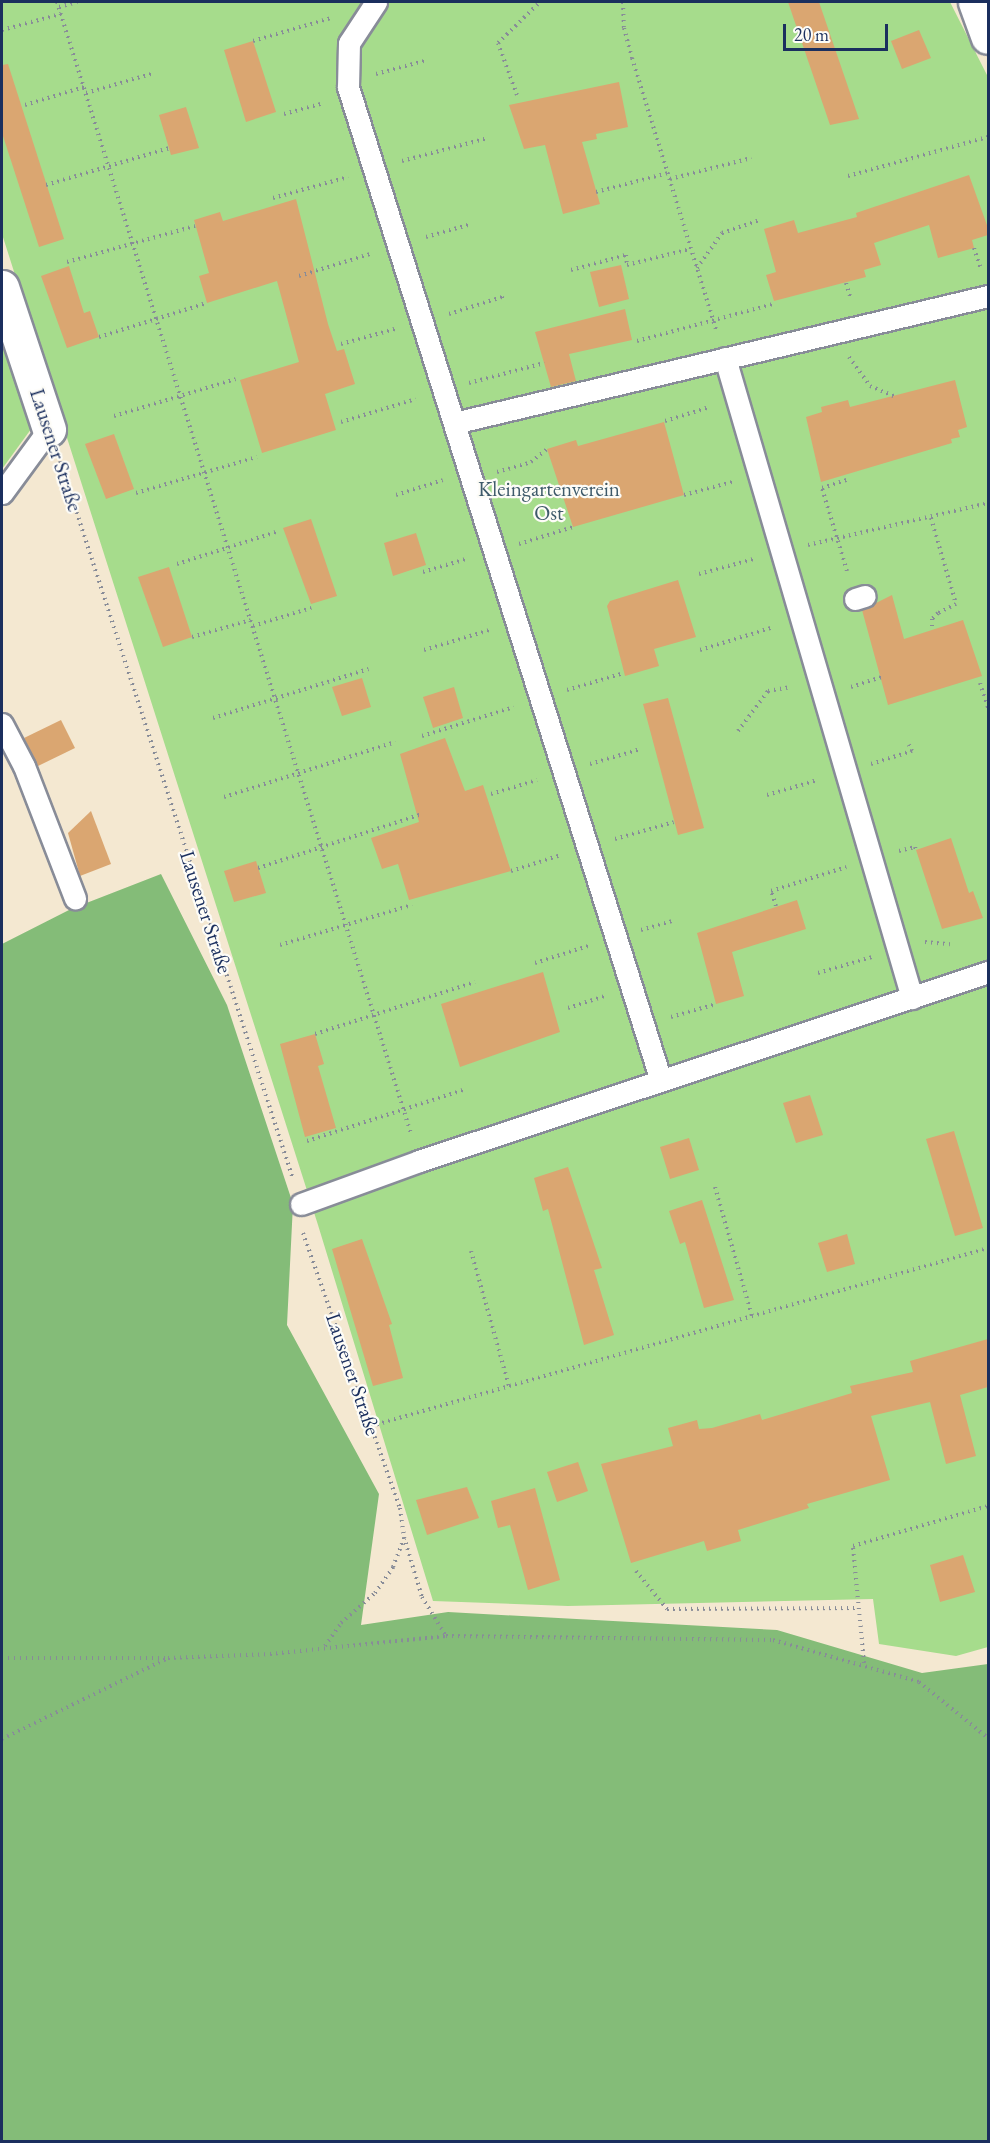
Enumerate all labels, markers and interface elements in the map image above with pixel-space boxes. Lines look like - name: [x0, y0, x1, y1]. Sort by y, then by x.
- scale bar: [786, 12, 891, 50]
- text: 20 m: [794, 23, 829, 46]
- street label: Lausener Straße: [24, 385, 88, 515]
- park label: Kleingartenverein Ost: [478, 476, 620, 526]
- street label: Lausener Straße: [174, 847, 238, 977]
- street label: Lausener Straße: [320, 1310, 386, 1438]

